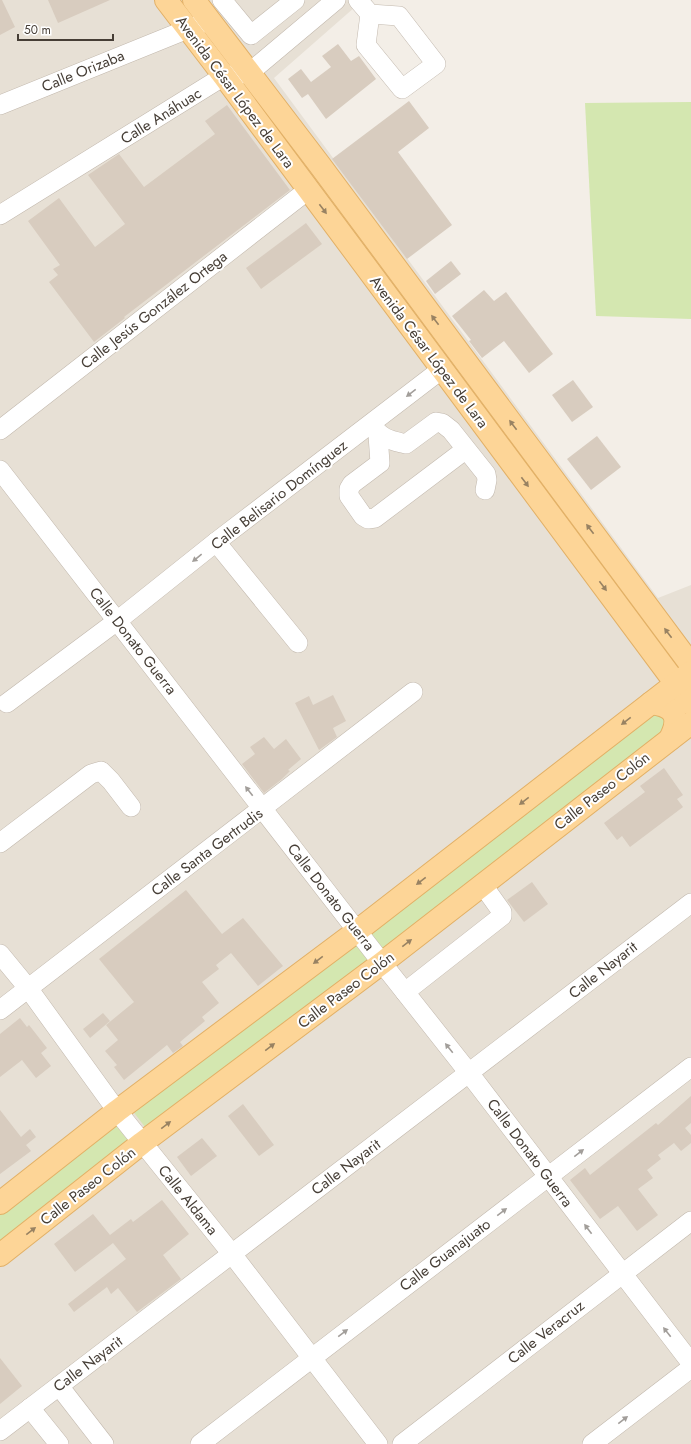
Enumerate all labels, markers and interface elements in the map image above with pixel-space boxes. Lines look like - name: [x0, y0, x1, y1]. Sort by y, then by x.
- street label: Avenida César López de Lara: [170, 11, 300, 173]
- scale bar: [18, 16, 113, 42]
- text: 50 m: [24, 21, 51, 39]
- street label: Calle Orizaba: [38, 44, 128, 98]
- street label: Calle Anáhuac: [116, 82, 206, 150]
- one-way arrow: [318, 203, 327, 214]
- street label: Calle Jesús González Ortega: [76, 246, 232, 374]
- street label: Avenida César López de Lara: [364, 271, 494, 433]
- one-way arrow: [431, 315, 440, 326]
- one-way arrow: [405, 389, 416, 397]
- one-way arrow: [509, 419, 517, 430]
- street label: Calle Belisario Domínguez: [206, 435, 352, 555]
- one-way arrow: [521, 476, 530, 487]
- one-way arrow: [586, 524, 594, 534]
- one-way arrow: [192, 553, 202, 562]
- one-way arrow: [599, 581, 607, 591]
- street label: Calle Donato Guerra: [84, 583, 182, 699]
- one-way arrow: [664, 628, 672, 639]
- one-way arrow: [621, 717, 632, 726]
- street label: Calle Paseo Colón: [550, 747, 654, 835]
- one-way arrow: [245, 785, 253, 796]
- one-way arrow: [518, 797, 529, 805]
- street label: Calle Santa Gertrudis: [147, 803, 267, 901]
- street label: Calle Donato Guerra: [282, 839, 380, 955]
- one-way arrow: [416, 876, 426, 884]
- street label: Calle Nayarit: [564, 936, 642, 1004]
- one-way arrow: [402, 939, 413, 948]
- street label: Calle Paseo Colón: [293, 946, 399, 1034]
- one-way arrow: [312, 956, 323, 964]
- one-way arrow: [445, 1042, 454, 1053]
- one-way arrow: [265, 1043, 275, 1051]
- street label: Calle Donato Guerra: [482, 1094, 578, 1212]
- one-way arrow: [161, 1121, 171, 1129]
- street label: Calle Nayarit: [307, 1133, 386, 1200]
- street label: Calle Paseo Colón: [36, 1142, 140, 1230]
- one-way arrow: [574, 1149, 585, 1157]
- street label: Calle Aldama: [153, 1160, 223, 1240]
- one-way arrow: [497, 1208, 508, 1216]
- street label: Calle Guanajuato: [395, 1213, 495, 1297]
- one-way arrow: [584, 1223, 592, 1234]
- one-way arrow: [25, 1227, 36, 1235]
- street label: Calle Veracruz: [503, 1295, 589, 1369]
- one-way arrow: [663, 1326, 671, 1337]
- one-way arrow: [337, 1328, 348, 1337]
- street label: Calle Nayarit: [49, 1330, 128, 1397]
- one-way arrow: [618, 1416, 628, 1424]

